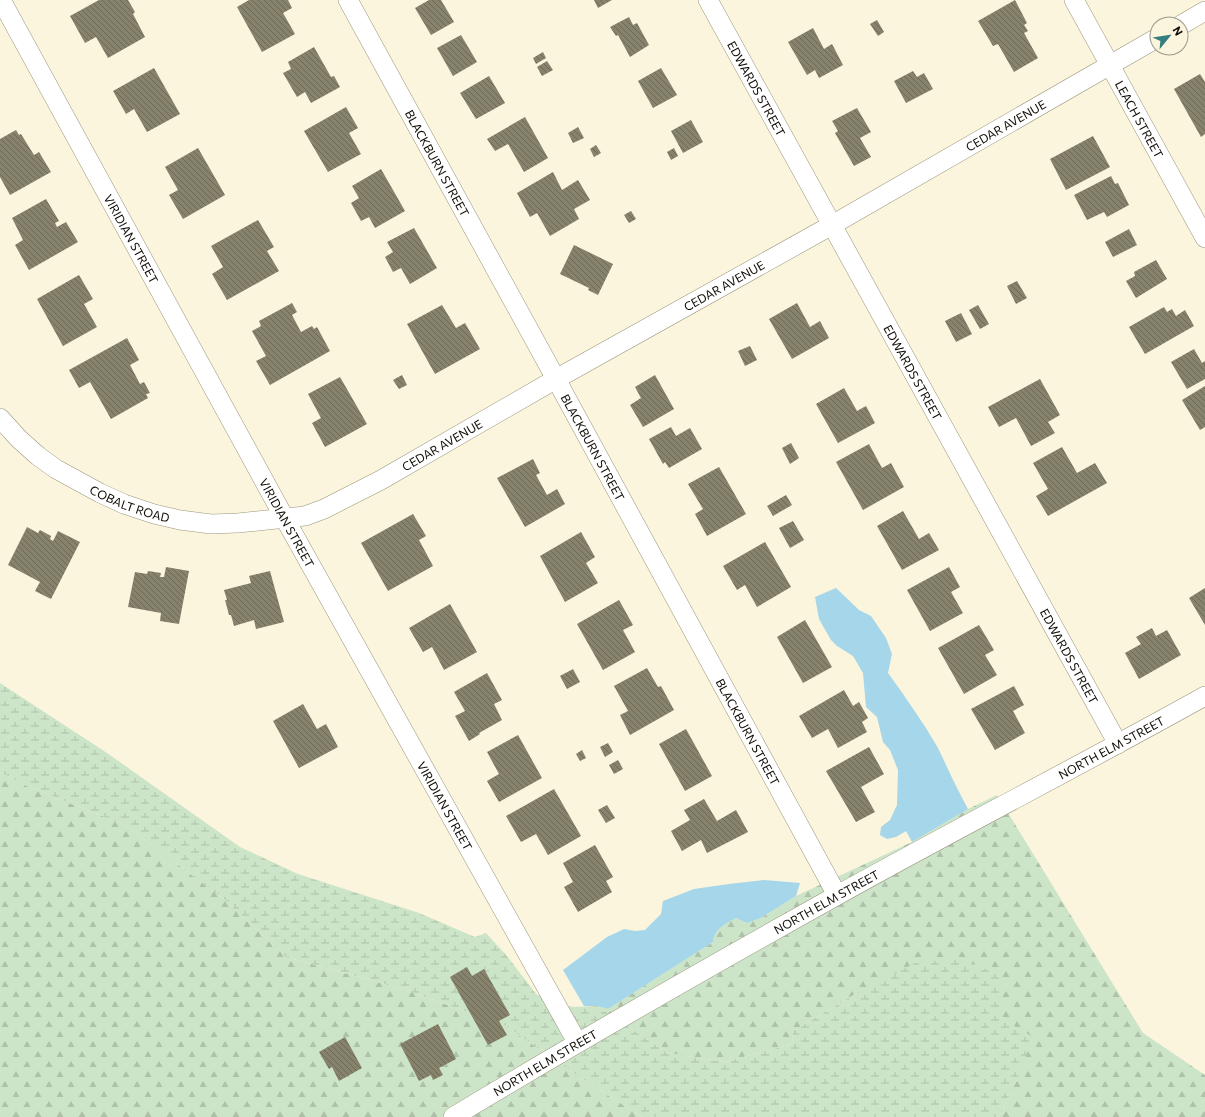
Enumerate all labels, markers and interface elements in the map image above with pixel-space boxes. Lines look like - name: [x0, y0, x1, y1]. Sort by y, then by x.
- north arrow: [1149, 16, 1189, 56]
- text: N: [1170, 24, 1186, 38]
- street label: EDWARDS STREET: [725, 39, 789, 139]
- street label: LEACH STREET: [1113, 78, 1167, 160]
- street label: CEDAR AVENUE: [963, 97, 1048, 154]
- street label: BLACKBURN STREET: [403, 107, 472, 219]
- street label: VIRIDIAN STREET: [102, 192, 162, 286]
- street label: CEDAR AVENUE: [681, 257, 767, 313]
- street label: EDWARDS STREET: [881, 322, 945, 422]
- street label: BLACKBURN STREET: [558, 391, 628, 503]
- street label: CEDAR AVENUE: [399, 416, 484, 473]
- street label: VIRIDIAN STREET: [257, 476, 318, 570]
- street label: COBALT ROAD: [88, 482, 171, 524]
- street label: EDWARDS STREET: [1038, 606, 1101, 706]
- street label: BLACKBURN STREET: [713, 676, 783, 788]
- street label: NORTH ELM STREET: [1056, 713, 1167, 781]
- street label: VIRIDIAN STREET: [415, 759, 476, 853]
- street label: NORTH ELM STREET: [771, 867, 881, 936]
- street label: NORTH ELM STREET: [491, 1026, 600, 1098]

